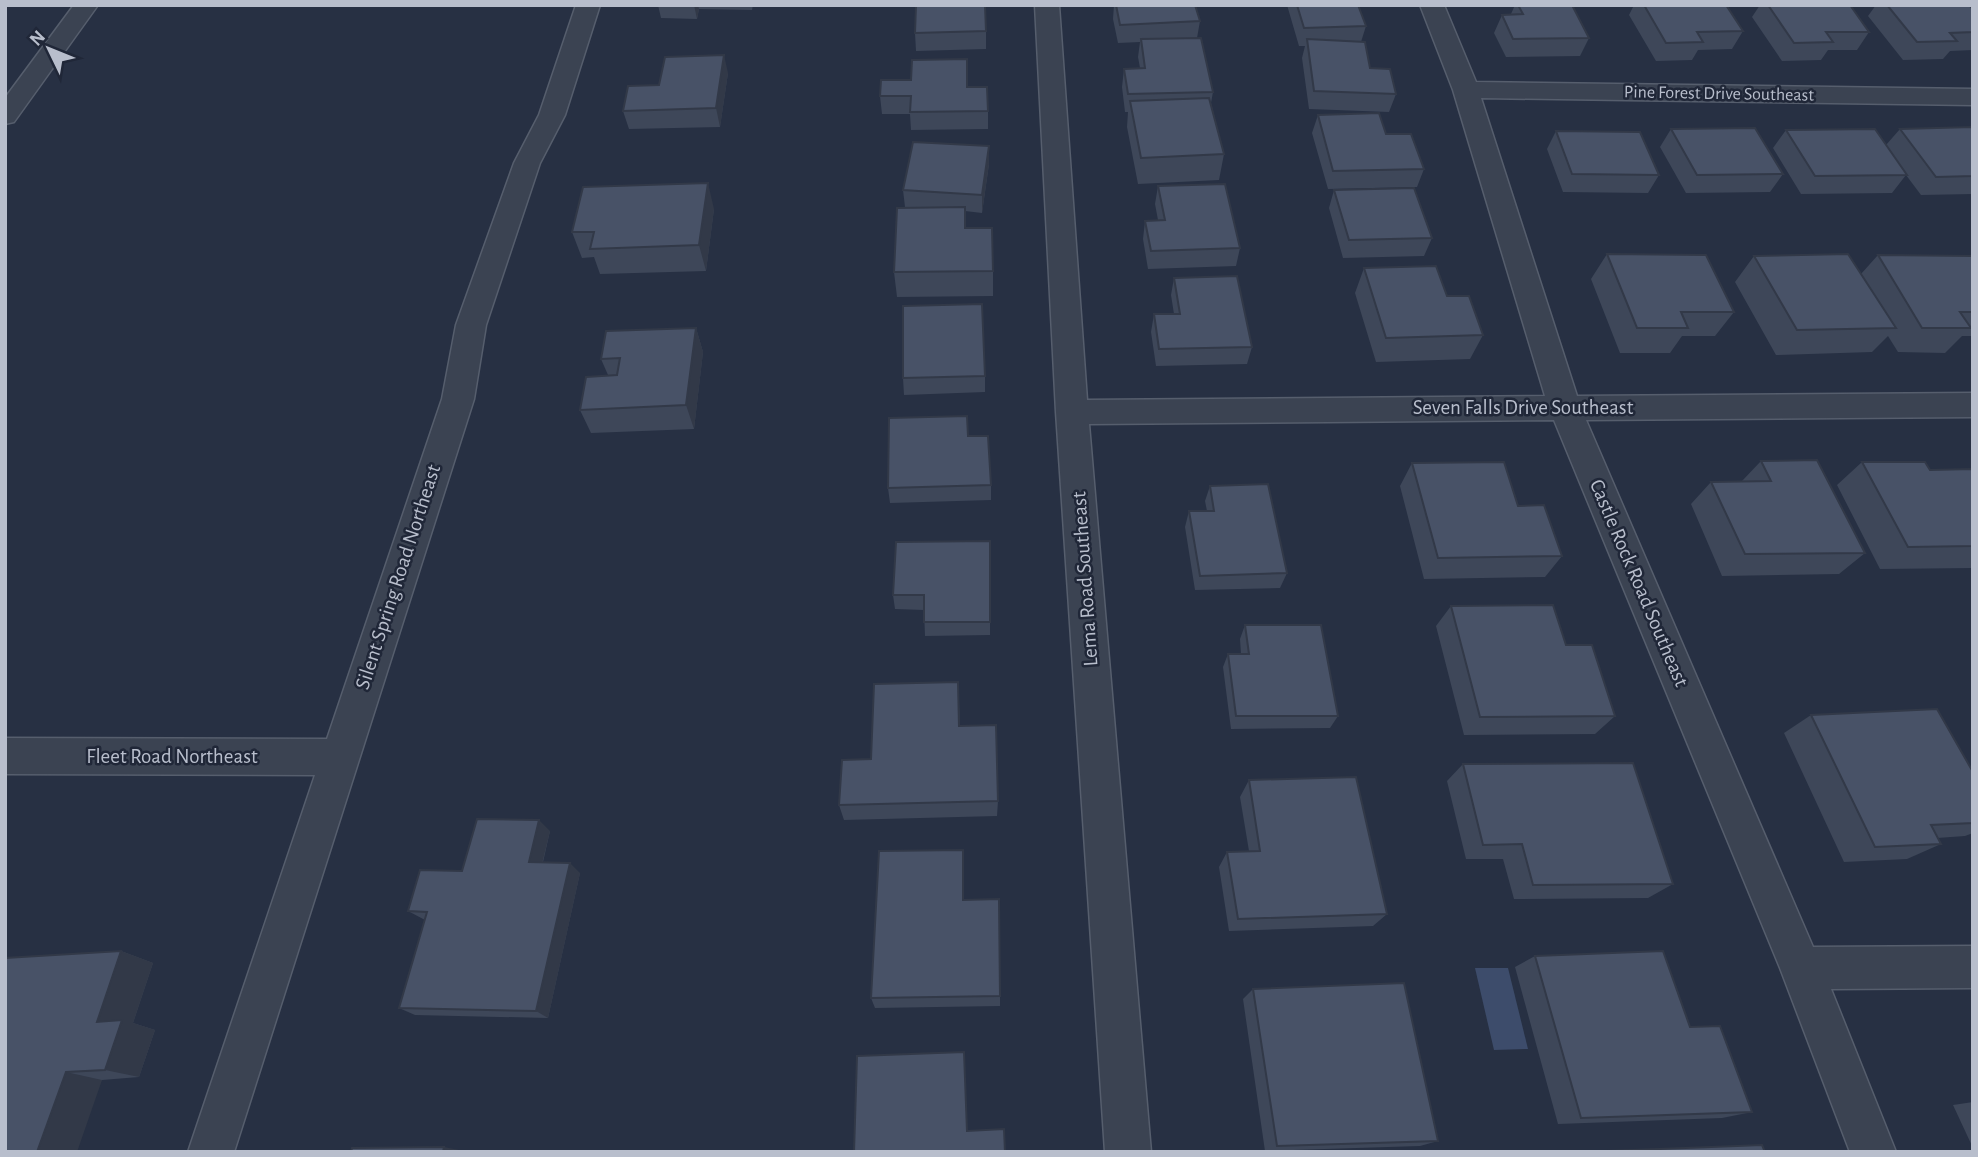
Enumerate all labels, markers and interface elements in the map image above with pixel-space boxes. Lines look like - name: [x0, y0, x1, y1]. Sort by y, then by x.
- north arrow: [14, 14, 84, 84]
- text: N: [26, 27, 49, 50]
- street label: Pine Forest Drive Southeast: [1624, 83, 1815, 105]
- street label: Seven Falls Drive Southeast: [1413, 397, 1634, 418]
- street label: Silent Spring Road Northeast: [352, 462, 444, 692]
- street label: Castle Rock Road Southeast: [1586, 476, 1692, 690]
- street label: Lema Road Southeast: [1068, 491, 1102, 667]
- street label: Fleet Road Northeast: [86, 746, 258, 767]

